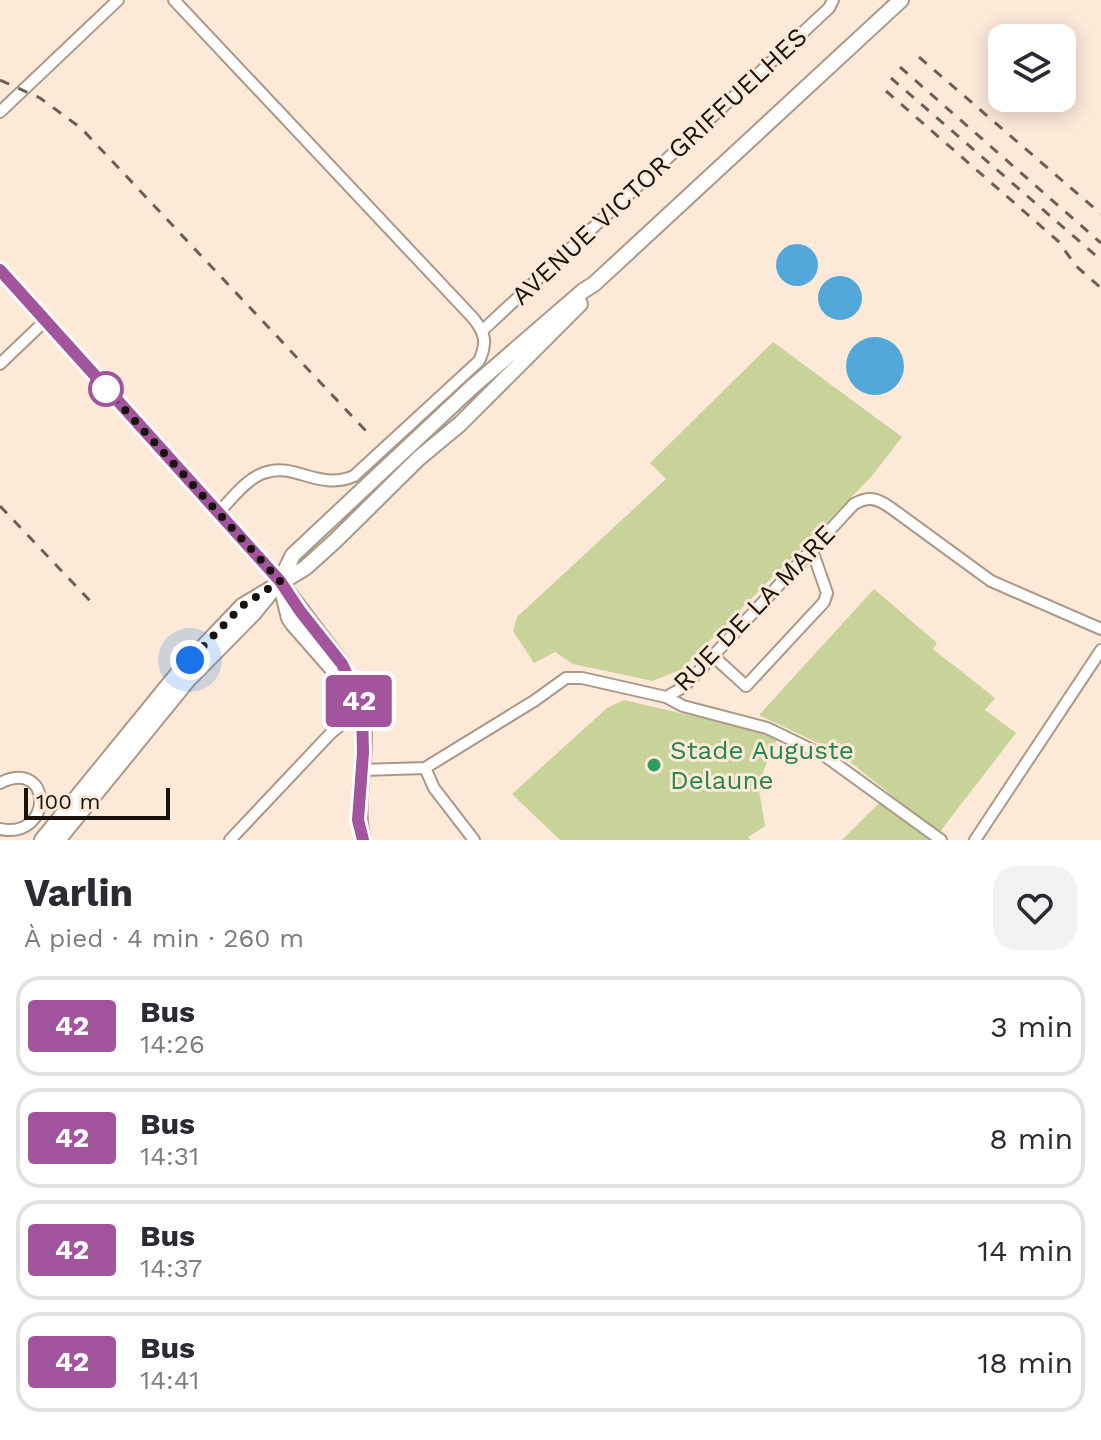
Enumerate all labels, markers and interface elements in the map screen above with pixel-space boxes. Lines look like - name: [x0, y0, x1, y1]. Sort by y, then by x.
- street label: AVENUE VICTOR GRIFFUELHES: [505, 21, 813, 311]
- map controls: [988, 24, 1076, 112]
- button: layers: [988, 24, 1076, 112]
- unlabelled marker: [89, 372, 123, 406]
- street label: RUE DE LA MARE: [667, 519, 841, 697]
- your location: [170, 640, 210, 680]
- line badge: 42: [323, 675, 395, 727]
- text: 42: [342, 684, 376, 717]
- place label: Stade Auguste Delaune: [670, 735, 854, 795]
- marker: Stade Auguste Delaune: [645, 756, 663, 774]
- scale bar: [24, 784, 170, 820]
- text: 100 m: [36, 789, 100, 814]
- button: heart: [993, 866, 1077, 950]
- text: Varlin: [24, 871, 133, 915]
- text: À pied · 4 min · 260 m: [24, 923, 304, 953]
- text: Bus: [140, 994, 195, 1029]
- text: 42: [55, 1009, 89, 1042]
- text: 3 min: [990, 1009, 1073, 1044]
- text: 14:26: [140, 1029, 205, 1059]
- text: Bus: [140, 1106, 195, 1141]
- text: 42: [55, 1121, 89, 1154]
- text: 8 min: [989, 1121, 1073, 1156]
- text: 14:31: [140, 1141, 199, 1171]
- text: Bus: [140, 1218, 195, 1253]
- text: 42: [55, 1233, 89, 1266]
- text: 14 min: [978, 1233, 1073, 1268]
- text: 14:37: [140, 1253, 202, 1283]
- text: Bus: [140, 1330, 195, 1365]
- text: 42: [55, 1345, 89, 1378]
- text: 18 min: [977, 1345, 1073, 1380]
- text: 14:41: [140, 1365, 199, 1395]

